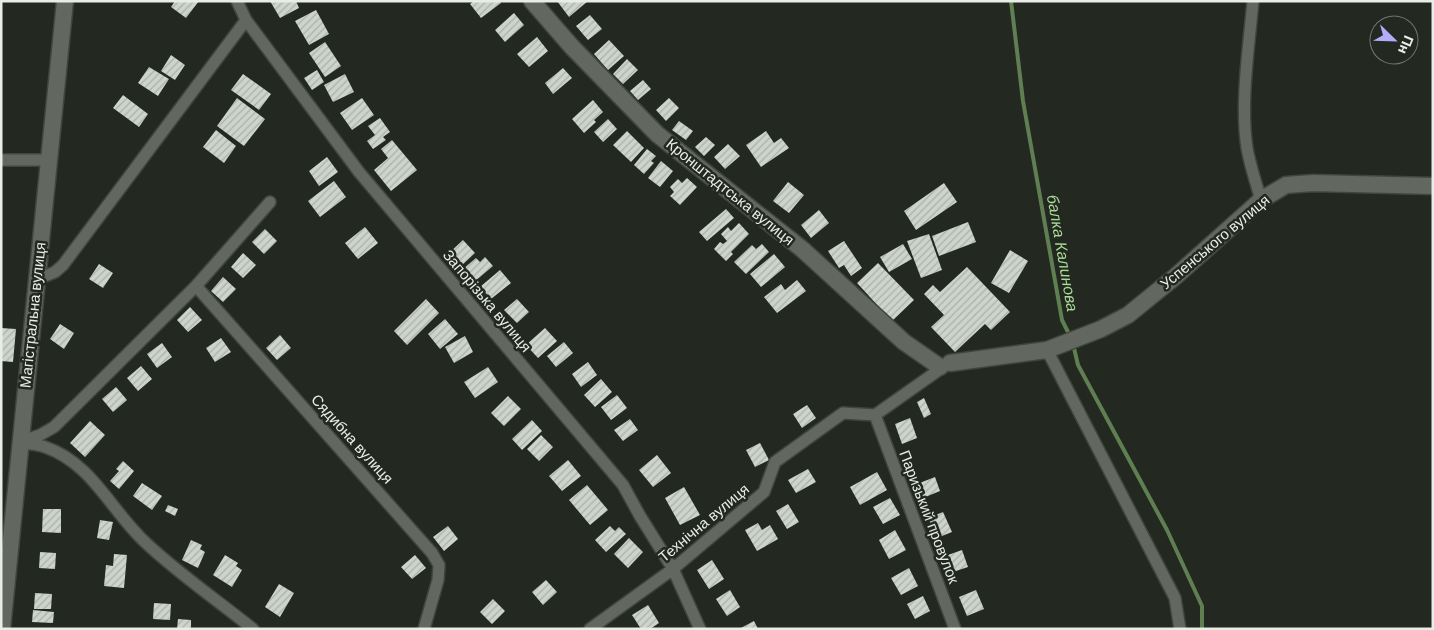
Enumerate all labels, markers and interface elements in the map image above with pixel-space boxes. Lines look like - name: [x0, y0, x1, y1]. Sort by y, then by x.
- north arrow: [1369, 15, 1419, 65]
- text: Пн: [1394, 33, 1418, 57]
- street label: Кронштадтська вулиця: [662, 134, 798, 250]
- street label: Успенського вулиця: [1156, 190, 1274, 294]
- water label: балка Калинова: [1042, 193, 1083, 313]
- street label: Магістральна вулиця: [15, 241, 51, 389]
- street label: Запорізька вулиця: [438, 245, 536, 357]
- street label: Сядибна вулиця: [306, 390, 398, 488]
- street label: Паризький провулок: [894, 447, 964, 587]
- street label: Технічна вулиця: [654, 479, 754, 567]

